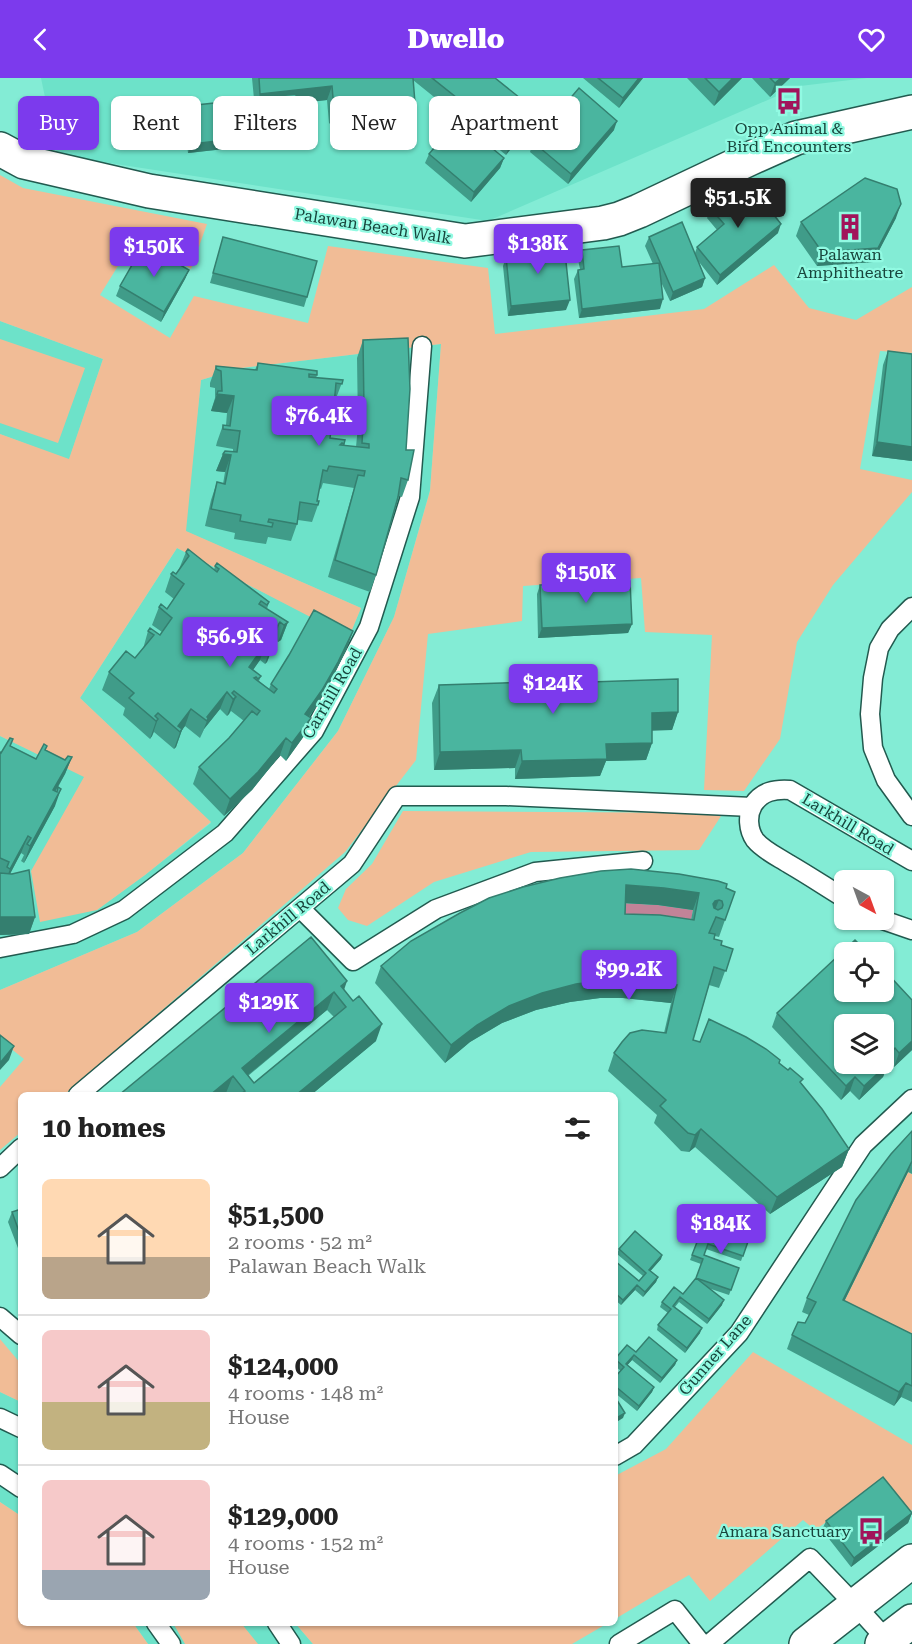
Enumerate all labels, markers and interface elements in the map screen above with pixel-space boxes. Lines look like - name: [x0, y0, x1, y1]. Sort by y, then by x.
- icon: back: [24, 23, 57, 56]
- text: Dwello: [408, 23, 504, 55]
- icon: heart: [855, 23, 888, 56]
- bus stop icon: Opp Animal & Bird Encounters: [774, 86, 804, 116]
- chip: Buy: [18, 96, 99, 150]
- chip: Rent: [111, 96, 201, 150]
- chip: Filters: [213, 96, 318, 150]
- chip: New: [330, 96, 417, 150]
- chip: Apartment: [429, 96, 580, 150]
- place label: Opp Animal & Bird Encounters: [727, 119, 852, 156]
- pin: $51.5K: [689, 178, 787, 229]
- text: $51.5K: [705, 185, 771, 209]
- street label: Palawan Beach Walk: [293, 204, 453, 248]
- building icon: Palawan Amphitheatre: [835, 212, 865, 242]
- pin: $138K: [496, 224, 580, 275]
- pin: $150K: [112, 227, 196, 278]
- text: $138K: [508, 231, 568, 255]
- text: $150K: [124, 234, 184, 258]
- place label: Palawan Amphitheatre: [797, 245, 903, 282]
- pin: $76.4K: [270, 396, 368, 447]
- text: $76.4K: [286, 403, 352, 427]
- pin: $150K: [544, 553, 628, 604]
- text: $150K: [556, 560, 616, 584]
- pin: $56.9K: [181, 617, 279, 668]
- text: $56.9K: [197, 624, 263, 648]
- street label: Carrhill Road: [298, 644, 366, 742]
- pin: $124K: [511, 664, 595, 715]
- text: $124K: [523, 671, 583, 695]
- street label: Larkhill Road: [799, 789, 897, 859]
- north arrow: [834, 870, 894, 930]
- map controls: [834, 870, 894, 1074]
- street label: Larkhill Road: [242, 877, 334, 959]
- button: locate: [834, 942, 894, 1002]
- pin: $99.2K: [580, 950, 678, 1001]
- text: $99.2K: [596, 957, 662, 981]
- pin: $129K: [227, 983, 311, 1034]
- text: $129K: [239, 990, 299, 1014]
- button: layers: [834, 1014, 894, 1074]
- icon: filters: [561, 1112, 594, 1145]
- text: 10 homes: [42, 1113, 166, 1143]
- text: $51,500: [228, 1200, 324, 1230]
- icon: home: [90, 1203, 162, 1275]
- pin: $184K: [679, 1204, 763, 1255]
- text: $184K: [691, 1211, 751, 1235]
- text: 2 rooms · 52 m²: [228, 1230, 372, 1254]
- text: Palawan Beach Walk: [228, 1254, 426, 1278]
- street label: Gunner Lane: [675, 1311, 755, 1399]
- text: $124,000: [228, 1351, 338, 1381]
- icon: home: [90, 1354, 162, 1426]
- text: 4 rooms · 148 m²: [228, 1381, 383, 1405]
- text: House: [228, 1405, 290, 1429]
- text: $129,000: [228, 1501, 338, 1531]
- icon: home: [90, 1504, 162, 1576]
- bus stop icon: Amara Sanctuary: [856, 1516, 886, 1546]
- place label: Amara Sanctuary: [718, 1522, 852, 1541]
- text: 4 rooms · 152 m²: [228, 1531, 383, 1555]
- text: House: [228, 1555, 290, 1579]

